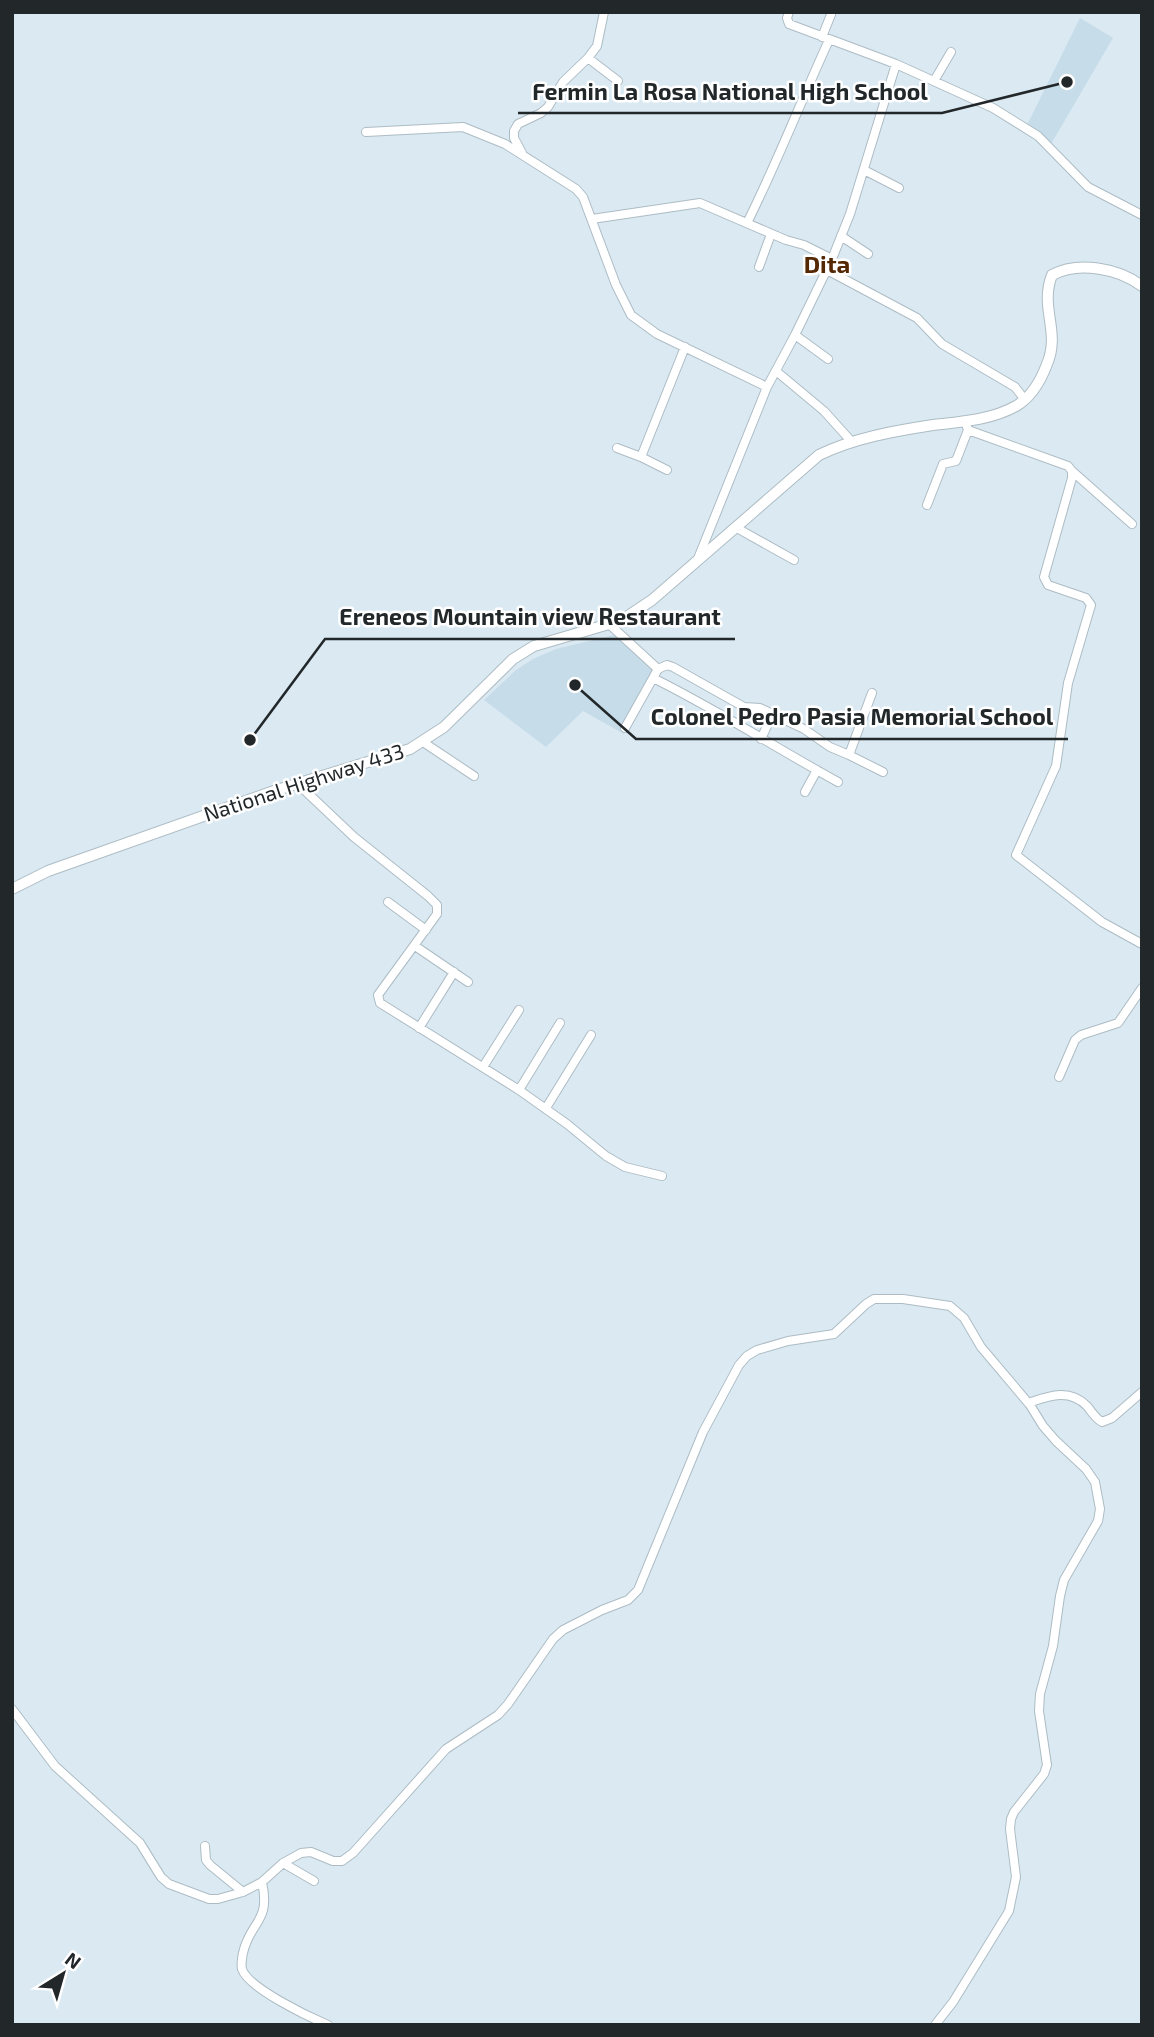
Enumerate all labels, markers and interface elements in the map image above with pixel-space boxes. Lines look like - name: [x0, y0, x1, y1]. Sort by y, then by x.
- callout: Fermin La Rosa National High School: [518, 69, 942, 113]
- text: Fermin La Rosa National High School: [532, 77, 928, 105]
- district label: Dita: [804, 249, 850, 278]
- callout: Ereneos Mountain view Restaurant: [325, 595, 735, 639]
- text: Ereneos Mountain view Restaurant: [339, 602, 721, 630]
- callout: Colonel Pedro Pasia Memorial School: [636, 695, 1068, 739]
- text: Colonel Pedro Pasia Memorial School: [651, 702, 1054, 730]
- street label: National Highway 433: [200, 737, 407, 826]
- north arrow: [28, 1939, 98, 2009]
- text: N: [61, 1947, 86, 1973]

